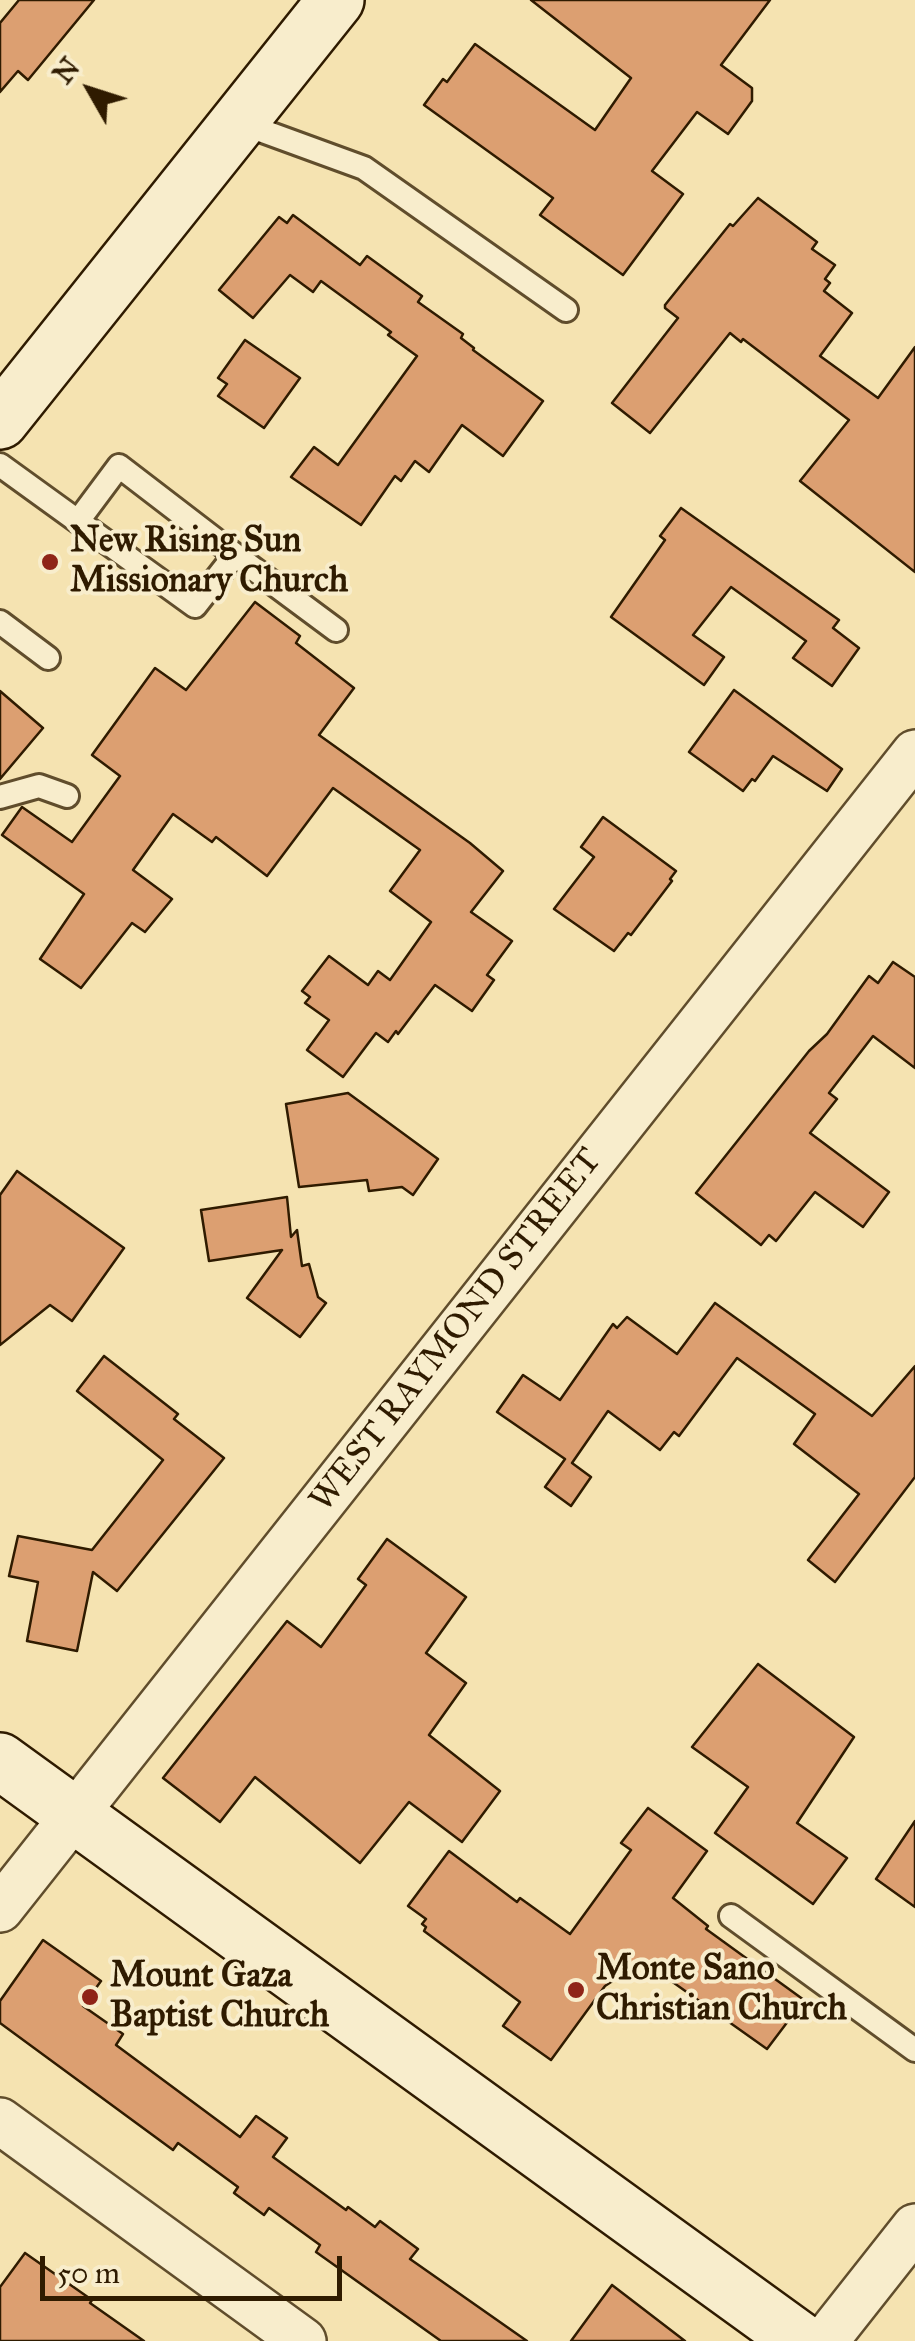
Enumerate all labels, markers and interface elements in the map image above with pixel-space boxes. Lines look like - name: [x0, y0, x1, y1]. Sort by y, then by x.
- north arrow: [40, 40, 140, 140]
- text: N: [45, 51, 87, 91]
- place label: New Rising Sun Missionary Church: [70, 521, 348, 603]
- marker: New Rising Sun Missionary Church: [39, 551, 61, 573]
- street label: WEST RAYMOND STREET: [302, 1141, 612, 1521]
- place label: Monte Sano Christian Church: [596, 1949, 847, 2031]
- place label: Mount Gaza Baptist Church: [110, 1956, 329, 2038]
- marker: Monte Sano Christian Church: [565, 1979, 587, 2001]
- marker: Mount Gaza Baptist Church: [79, 1986, 101, 2008]
- scale bar: [45, 2236, 348, 2298]
- text: 50 m: [57, 2255, 120, 2291]

